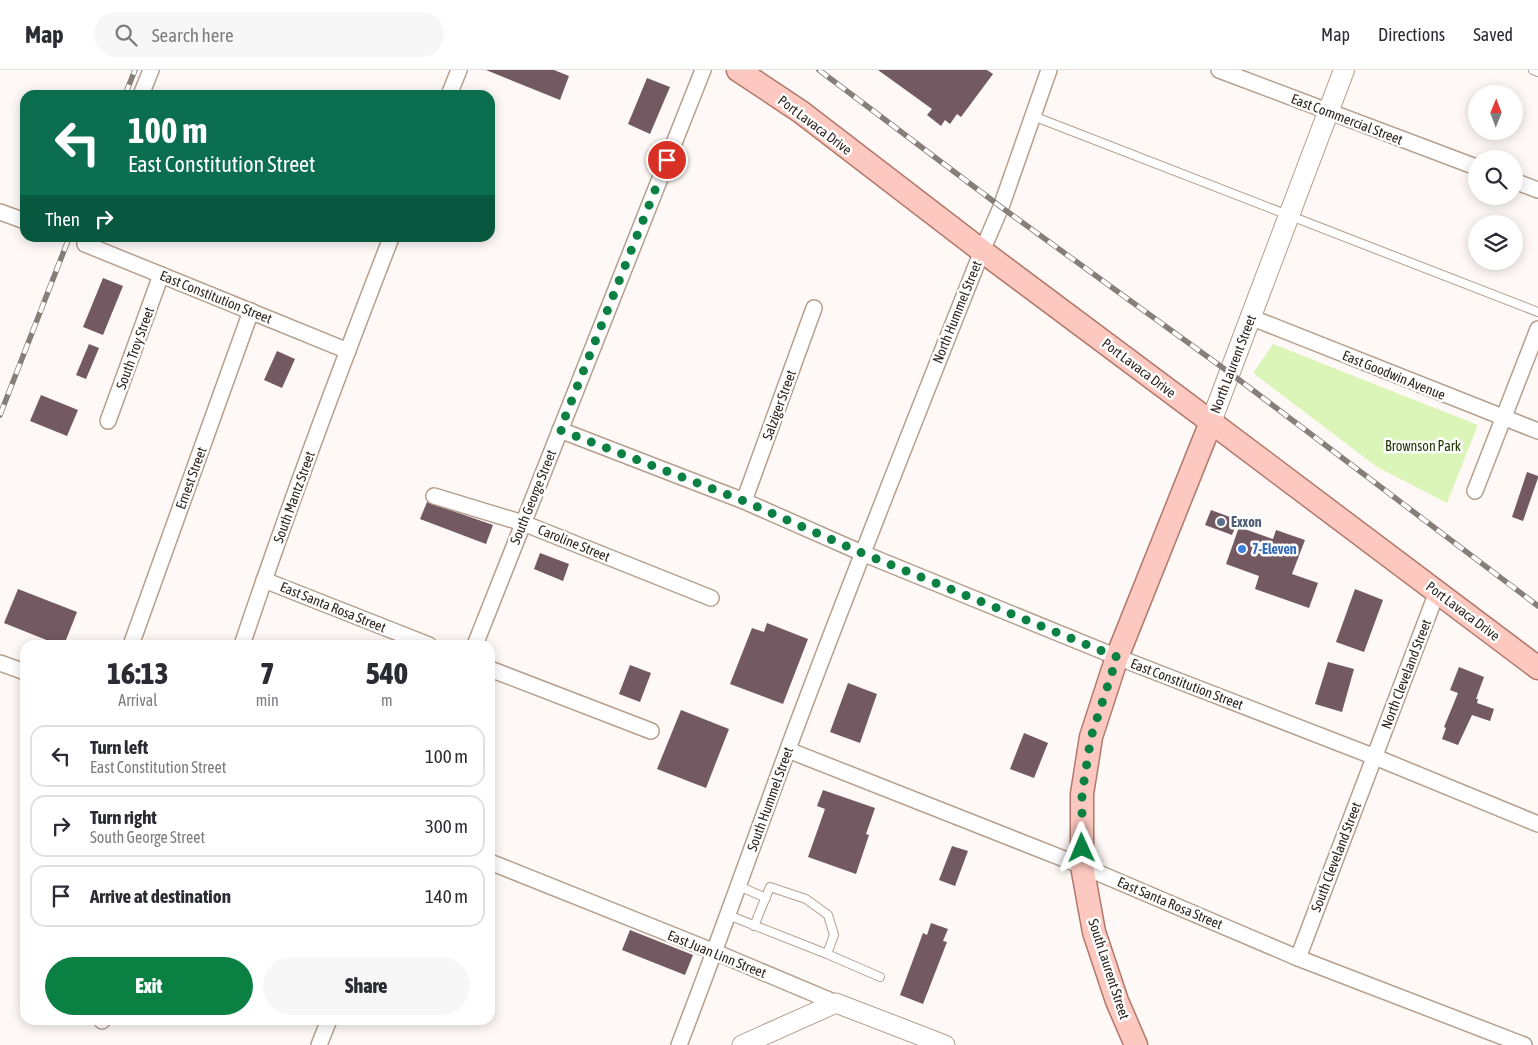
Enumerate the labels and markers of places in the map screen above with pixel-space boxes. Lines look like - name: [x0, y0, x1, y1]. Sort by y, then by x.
- pin: [646, 139, 688, 181]
- place label: Exxon: [1231, 514, 1262, 530]
- marker: Exxon: [1215, 516, 1227, 528]
- place label: 7-Eleven: [1252, 541, 1297, 557]
- marker: 7-Eleven: [1236, 543, 1248, 555]

